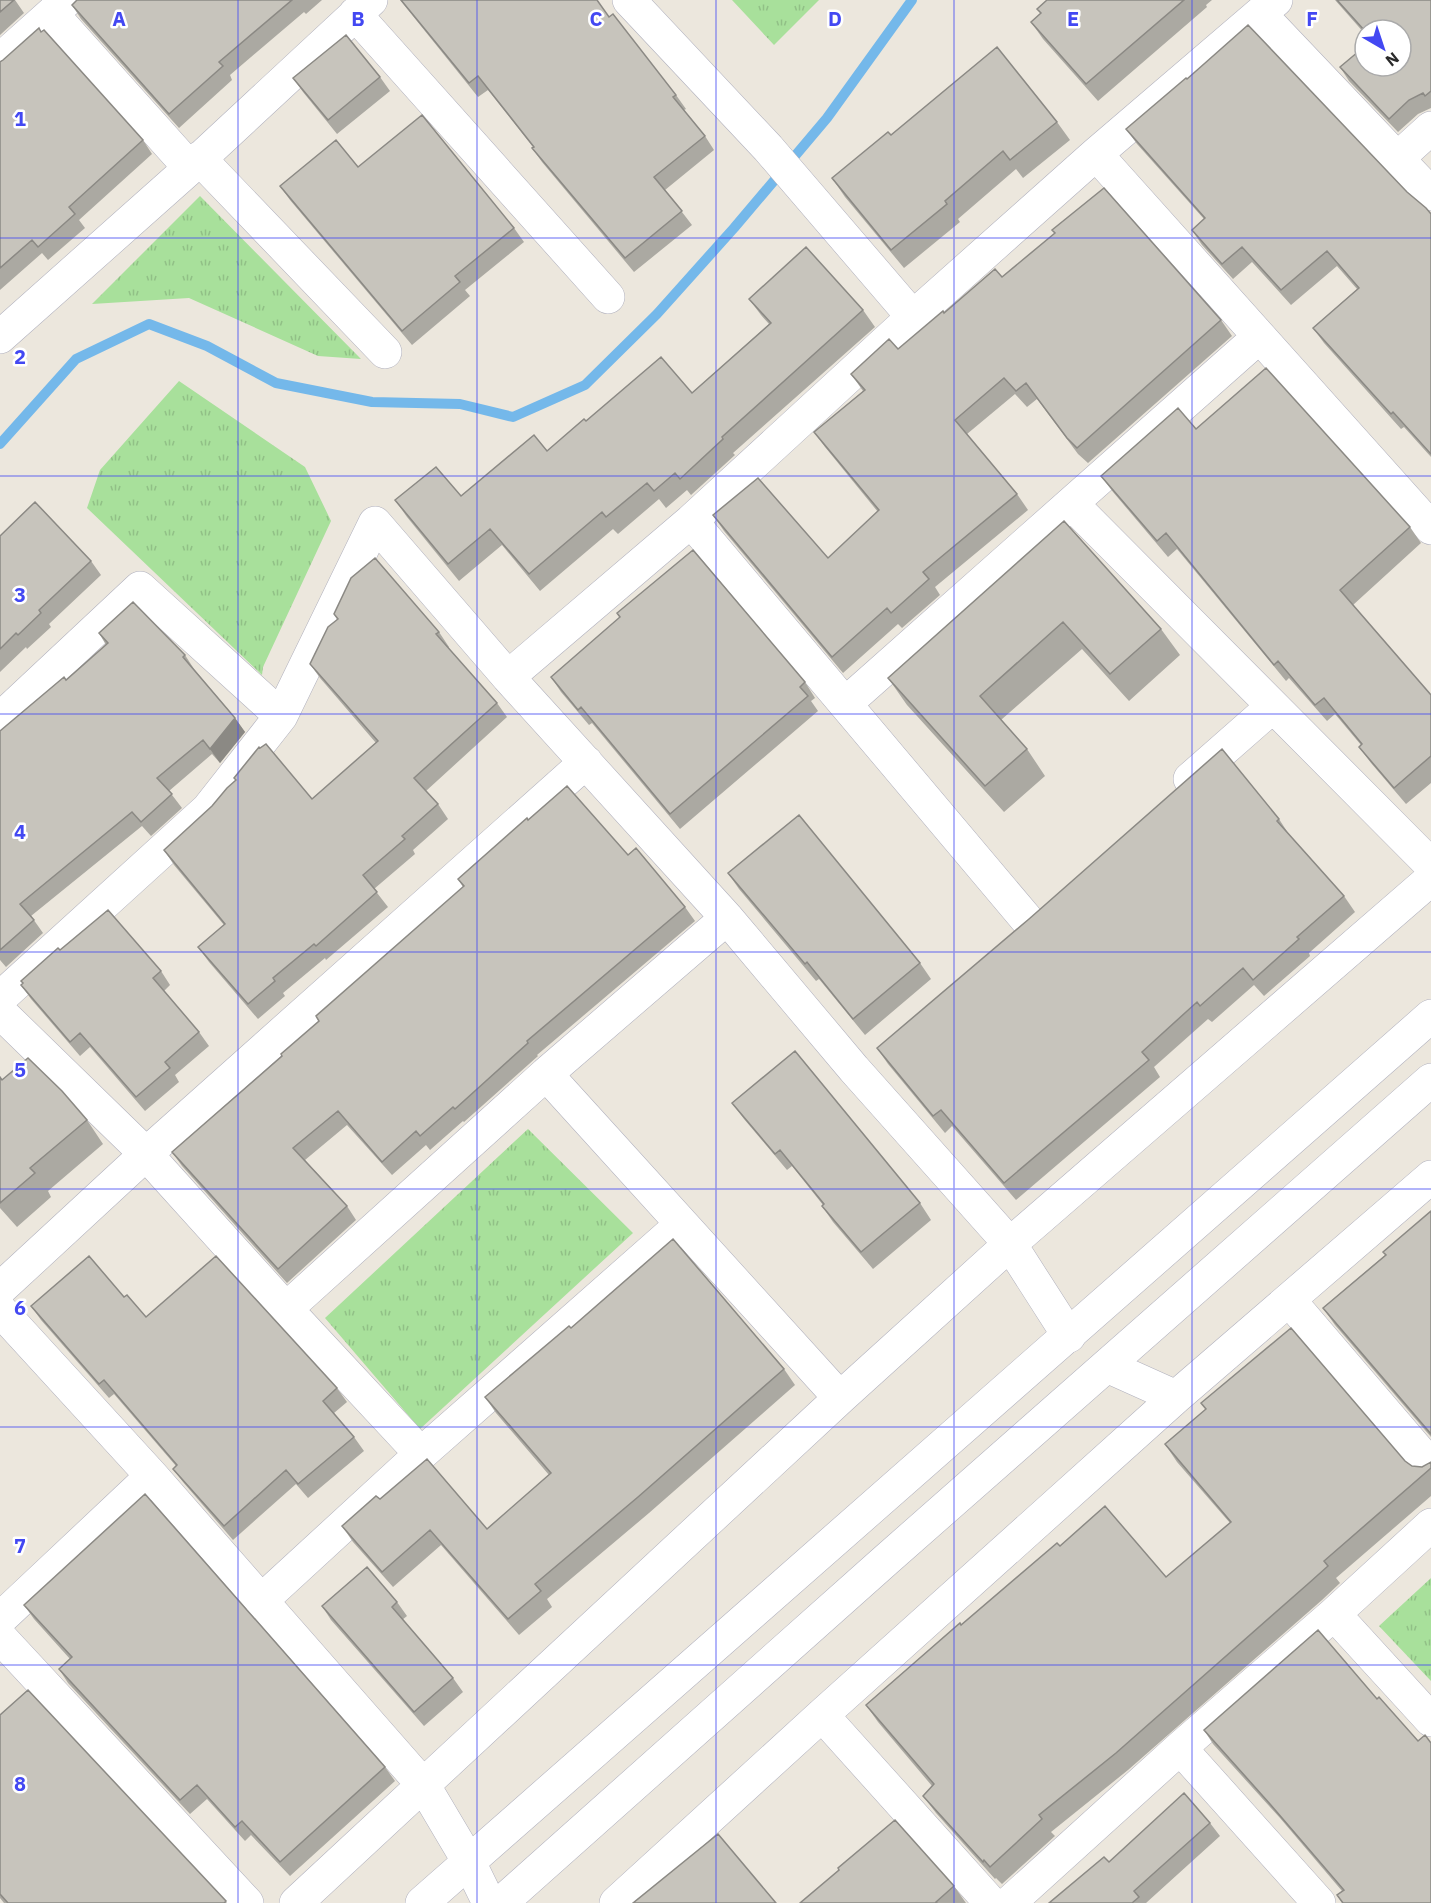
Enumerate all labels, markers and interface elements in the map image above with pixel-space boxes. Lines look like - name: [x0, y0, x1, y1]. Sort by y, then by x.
- text: A: [112, 5, 126, 32]
- text: B: [351, 5, 365, 32]
- text: C: [589, 5, 603, 32]
- text: D: [828, 5, 842, 32]
- text: E: [1067, 5, 1079, 32]
- text: F: [1306, 5, 1318, 32]
- north arrow: [1353, 18, 1413, 78]
- text: N: [1382, 48, 1403, 71]
- text: 1: [14, 105, 26, 132]
- text: 2: [14, 343, 26, 370]
- text: 3: [14, 581, 26, 608]
- text: 4: [14, 818, 26, 845]
- text: 5: [14, 1056, 26, 1083]
- text: 6: [14, 1294, 26, 1321]
- text: 7: [14, 1532, 26, 1559]
- text: 8: [14, 1770, 26, 1797]

